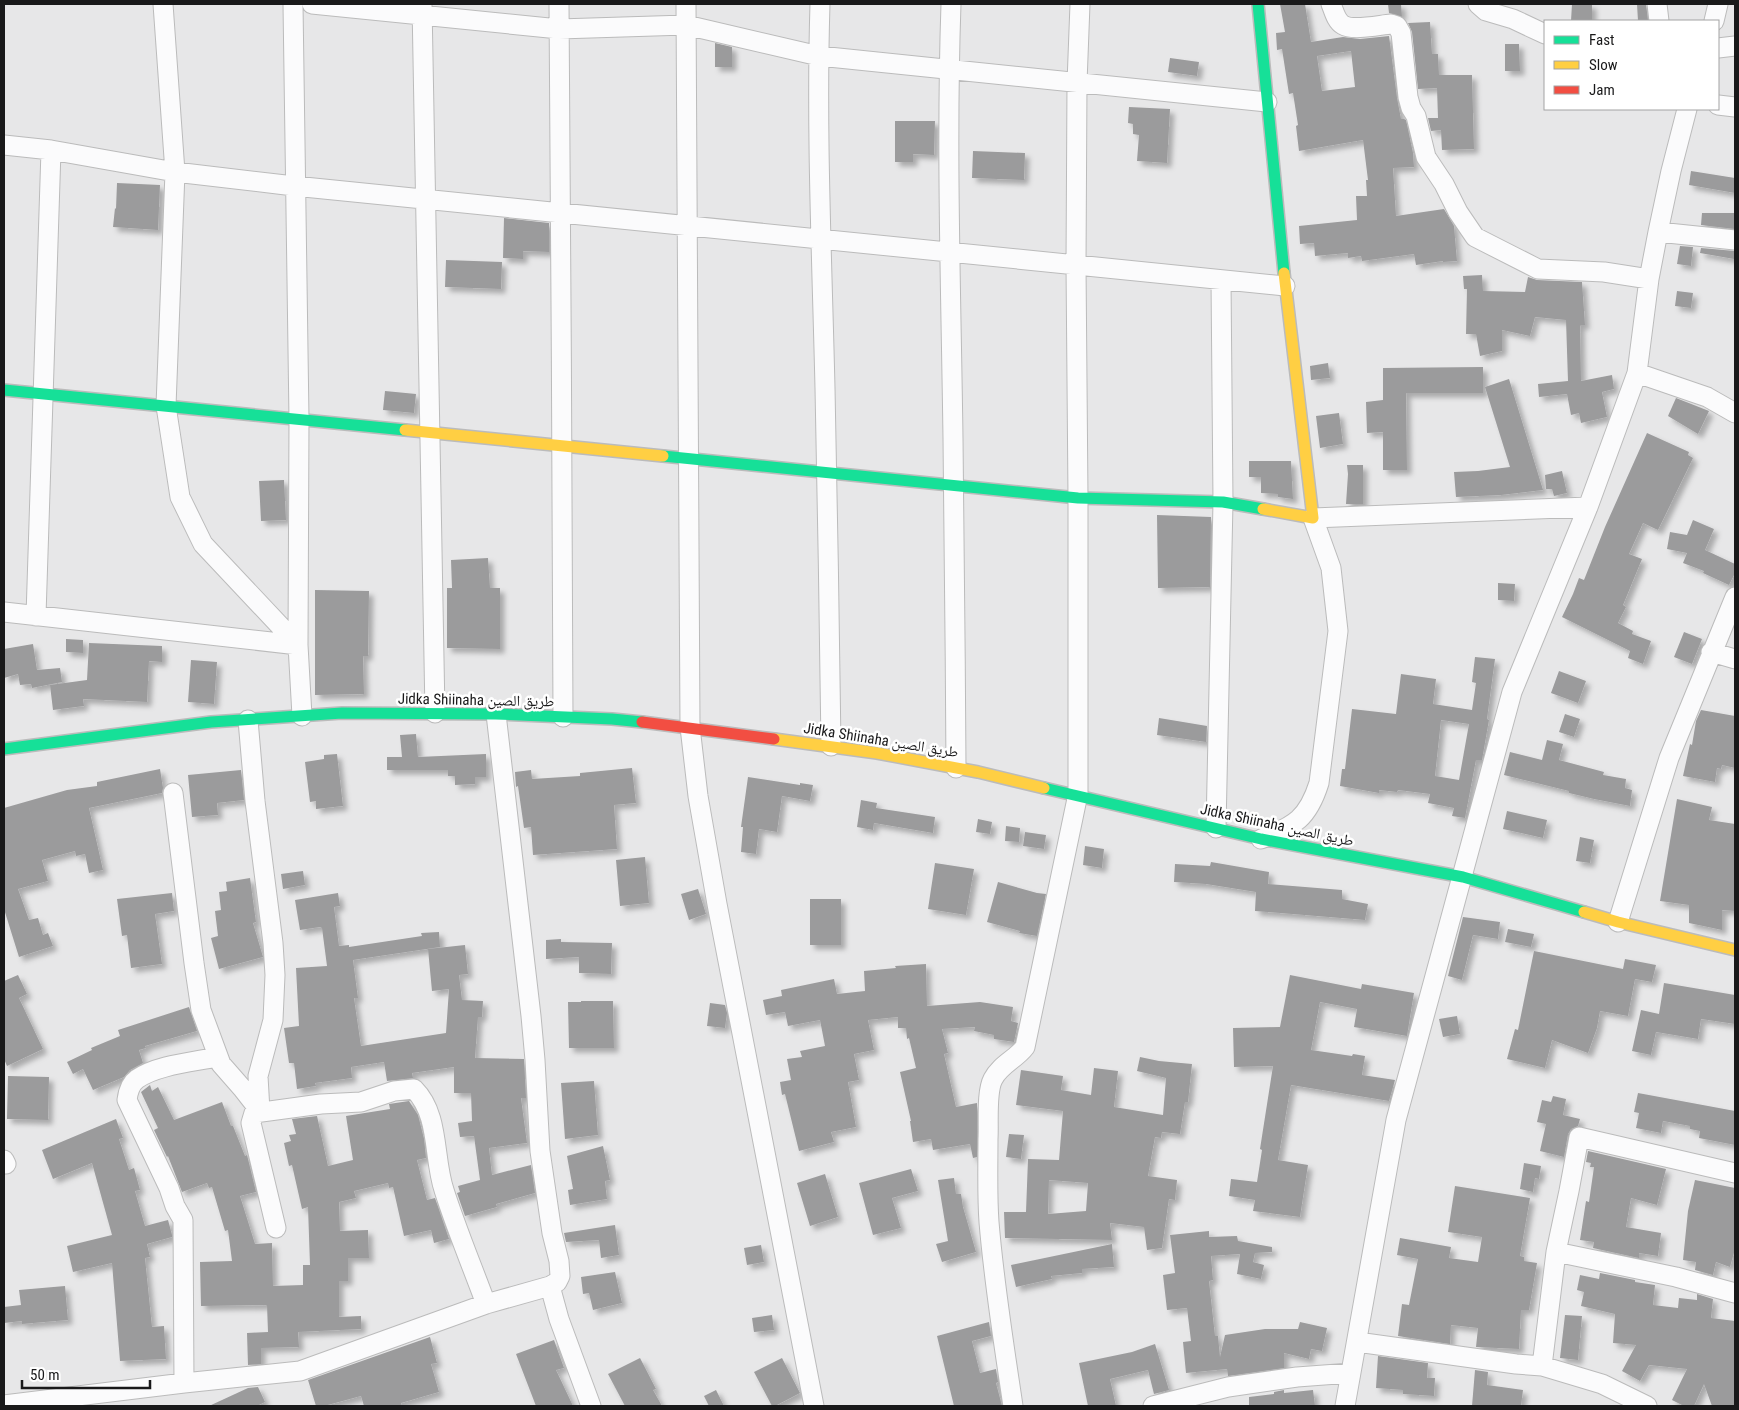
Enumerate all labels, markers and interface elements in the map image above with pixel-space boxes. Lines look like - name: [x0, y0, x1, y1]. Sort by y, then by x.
- legend: [1544, 20, 1719, 110]
- text: Fast: [1589, 31, 1614, 49]
- text: Slow: [1589, 56, 1618, 74]
- text: Jam: [1589, 81, 1615, 99]
- street label: Jidka Shiinaha طريق الصين: [398, 690, 555, 711]
- street label: Jidka Shiinaha طريق الصين: [802, 719, 960, 762]
- street label: Jidka Shiinaha طريق الصين: [1198, 800, 1356, 851]
- scale bar: [22, 1358, 150, 1390]
- text: 50 m: [30, 1366, 60, 1384]

